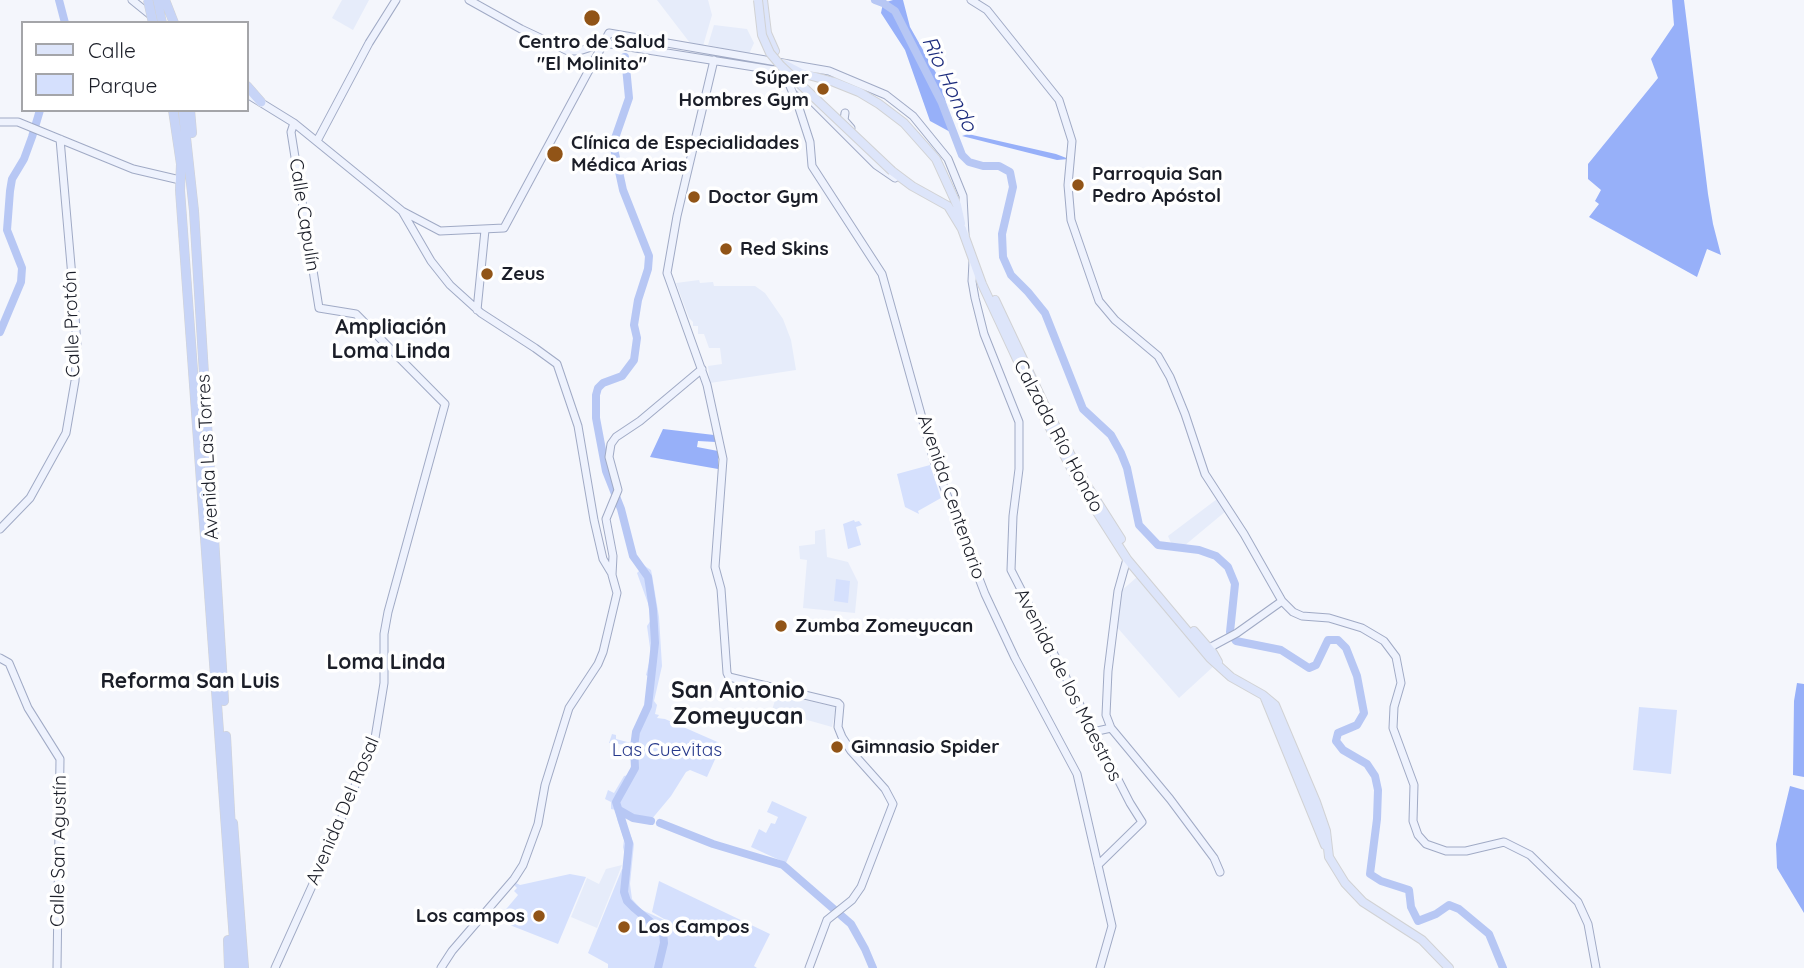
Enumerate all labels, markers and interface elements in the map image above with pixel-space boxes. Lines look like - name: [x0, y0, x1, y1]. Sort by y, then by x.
- marker: Centro de Salud "El Molinito": [582, 8, 602, 28]
- legend: [21, 21, 248, 112]
- place label: Centro de Salud "El Molinito": [518, 31, 666, 75]
- water label: Rio Hondo: [916, 32, 982, 136]
- text: Calle: [88, 37, 136, 63]
- place label: Súper Hombres Gym: [679, 67, 809, 111]
- text: Parque: [88, 72, 157, 98]
- marker: Súper Hombres Gym: [815, 81, 831, 97]
- place label: Clínica de Especialidades Médica Arias: [571, 132, 799, 176]
- marker: Clínica de Especialidades Médica Arias: [545, 144, 565, 164]
- street label: Calle Capulín: [284, 157, 324, 273]
- place label: Parroquia San Pedro Apóstol: [1092, 163, 1223, 207]
- marker: Parroquia San Pedro Apóstol: [1070, 177, 1086, 193]
- place label: Doctor Gym: [708, 186, 818, 208]
- marker: Doctor Gym: [686, 189, 702, 205]
- place label: Red Skins: [740, 238, 829, 260]
- marker: Red Skins: [718, 241, 734, 257]
- place label: Zeus: [501, 263, 545, 285]
- marker: Zeus: [479, 266, 495, 282]
- street label: Calle Protón: [59, 270, 85, 378]
- district label: Ampliación Loma Linda: [332, 315, 450, 365]
- street label: Calzada Río Hondo: [1008, 356, 1108, 516]
- street label: Avenida Las Torres: [192, 374, 224, 540]
- street label: Avenida Centenario: [912, 412, 990, 582]
- street label: Avenida de los Maestros: [1009, 585, 1127, 785]
- place label: Zumba Zomeyucan: [795, 615, 973, 637]
- marker: Zumba Zomeyucan: [773, 618, 789, 634]
- district label: Loma Linda: [327, 650, 445, 676]
- district label: Reforma San Luis: [100, 669, 280, 695]
- district label: San Antonio Zomeyucan: [671, 677, 805, 731]
- street label: Avenida Del Rosal: [301, 733, 385, 889]
- place label: Gimnasio Spider: [851, 736, 999, 758]
- park label: Las Cuevitas: [612, 739, 722, 761]
- marker: Gimnasio Spider: [829, 739, 845, 755]
- street label: Calle San Agustín: [46, 775, 72, 927]
- place label: Los campos: [416, 905, 525, 927]
- marker: Los campos: [531, 908, 547, 924]
- place label: Los Campos: [638, 916, 749, 938]
- marker: Los Campos: [616, 919, 632, 935]

